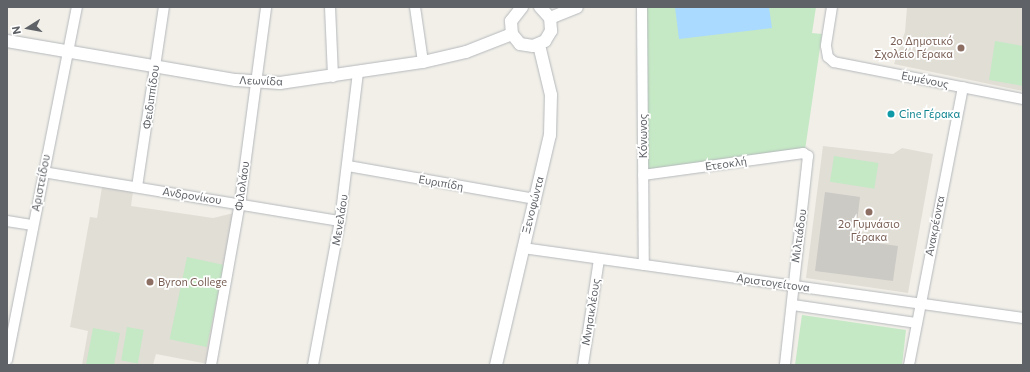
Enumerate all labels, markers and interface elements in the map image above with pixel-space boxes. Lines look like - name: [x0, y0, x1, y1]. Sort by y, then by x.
- north arrow: [8, 8, 48, 48]
- text: N: [9, 25, 23, 36]
- place label: 2ο Δημοτικό Σχολείο Γέρακα: [874, 35, 953, 61]
- marker: 2ο Δημοτικό Σχολείο Γέρακα: [956, 43, 966, 53]
- street label: Φειδιππίδου: [140, 64, 162, 130]
- street label: Ευμένους: [900, 69, 950, 91]
- street label: Λεωνίδα: [239, 74, 283, 88]
- place label: Cine Γέρακα: [899, 107, 960, 121]
- marker: Cine Γέρακα: [886, 109, 896, 119]
- street label: Κόνωνος: [636, 114, 650, 158]
- street label: Αριστείδου: [29, 153, 53, 213]
- street label: Ετεοκλή: [704, 155, 748, 173]
- street label: Φιλολάου: [232, 160, 252, 212]
- street label: Ευριπίδη: [417, 173, 465, 193]
- street label: Ξενοφώντα: [520, 175, 546, 235]
- street label: Ανδρονίκου: [162, 185, 222, 207]
- street label: Μενελάου: [329, 193, 351, 247]
- street label: Ανακρέοντα: [923, 195, 947, 257]
- marker: 2ο Γυμνάσιο Γέρακα: [864, 207, 874, 217]
- street label: Μιλτιάδου: [789, 208, 809, 264]
- place label: 2ο Γυμνάσιο Γέρακα: [838, 218, 900, 244]
- street label: Αριστογείτονα: [735, 271, 811, 295]
- place label: Byron College: [158, 275, 227, 289]
- marker: Byron College: [145, 277, 155, 287]
- street label: Μνησικλέους: [579, 278, 603, 346]

